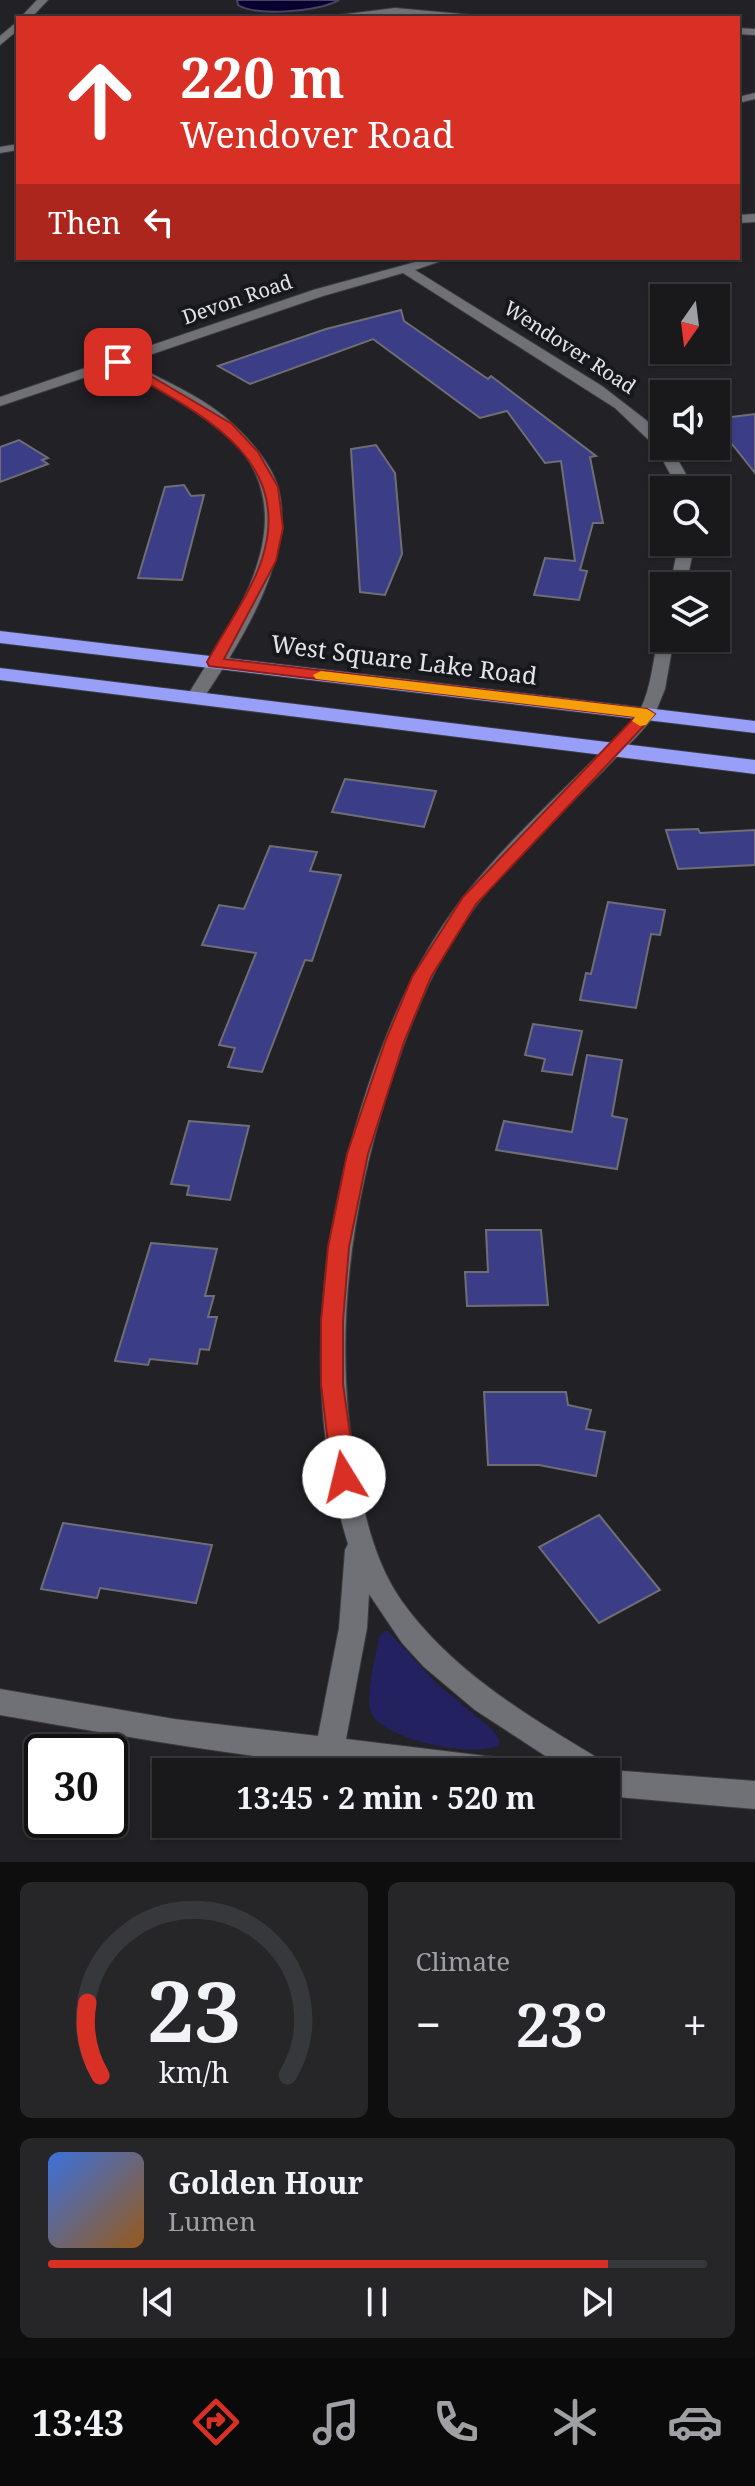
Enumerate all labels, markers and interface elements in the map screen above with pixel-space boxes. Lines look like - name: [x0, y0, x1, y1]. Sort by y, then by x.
- text: 220 m: [180, 38, 345, 114]
- icon: ahead: [48, 48, 152, 152]
- text: Wendover Road: [180, 110, 454, 159]
- icon: left: [137, 200, 181, 244]
- text: Then: [48, 202, 121, 243]
- street label: Devon Road: [178, 268, 296, 330]
- north arrow: [650, 284, 730, 364]
- map controls: [650, 284, 730, 652]
- street label: Wendover Road: [499, 294, 641, 400]
- pin: [84, 328, 152, 396]
- icon: arrive: [96, 340, 140, 384]
- button: sound: [650, 380, 730, 460]
- button: search: [650, 476, 730, 556]
- button: layers: [650, 572, 730, 652]
- street label: West Square Lake Road: [269, 626, 539, 692]
- position arrow: [302, 1435, 386, 1519]
- speed limit sign: 30: [24, 1734, 128, 1838]
- text: 13:45 · 2 min · 520 m: [237, 1777, 535, 1818]
- text: Climate: [416, 1943, 510, 1979]
- text: 23: [147, 1953, 241, 2066]
- text: 23°: [516, 1983, 608, 2065]
- text: −: [416, 1994, 441, 2054]
- text: +: [682, 1994, 707, 2054]
- text: km/h: [159, 2052, 229, 2091]
- text: Golden Hour: [168, 2162, 363, 2203]
- text: Lumen: [168, 2203, 256, 2239]
- icon: previous: [136, 2280, 180, 2324]
- icon: pause: [355, 2280, 399, 2324]
- icon: next: [575, 2280, 619, 2324]
- icon: directions: [188, 2394, 244, 2450]
- icon: music: [308, 2394, 364, 2450]
- icon: phone: [428, 2394, 484, 2450]
- icon: climate: [547, 2394, 603, 2450]
- icon: car: [667, 2394, 723, 2450]
- text: 13:43: [32, 2398, 124, 2447]

